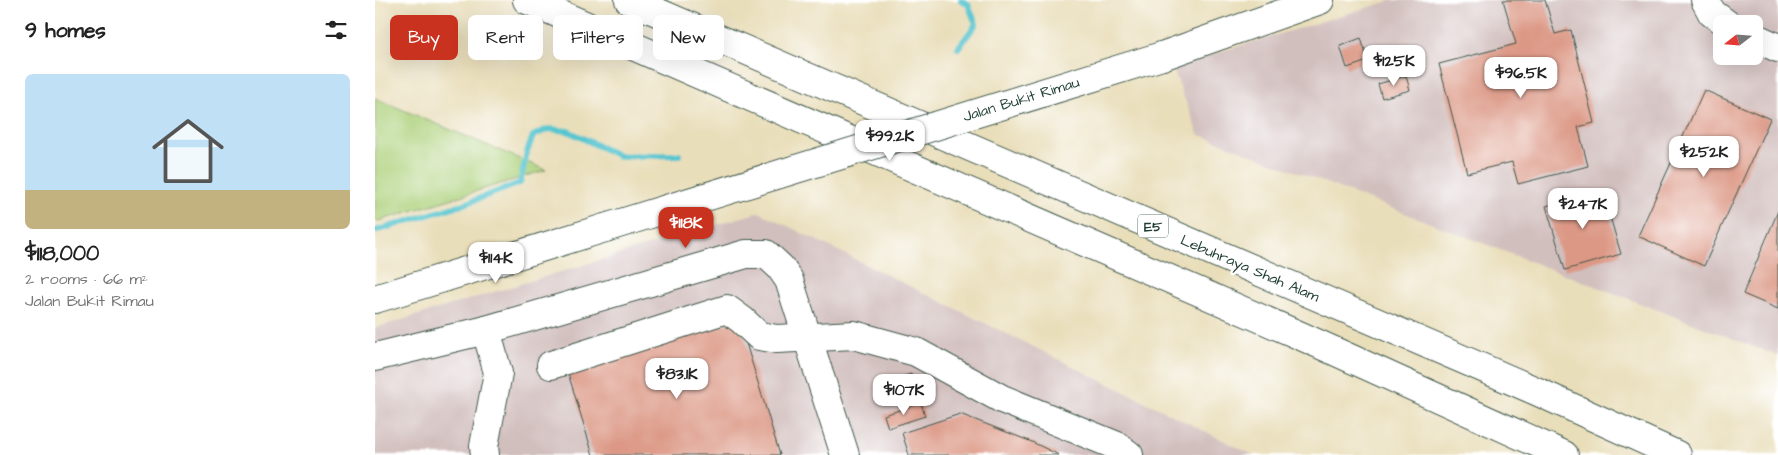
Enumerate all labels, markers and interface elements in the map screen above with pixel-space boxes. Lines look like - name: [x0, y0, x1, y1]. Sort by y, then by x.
- chip: Buy: [390, 15, 458, 60]
- chip: Rent: [468, 15, 543, 60]
- chip: Filters: [553, 15, 643, 60]
- chip: New: [653, 15, 724, 60]
- north arrow: [1713, 15, 1763, 65]
- map controls: [1713, 15, 1763, 65]
- text: 9 homes: [25, 16, 106, 45]
- icon: filters: [322, 16, 350, 44]
- pin: $125K: [1359, 44, 1429, 87]
- text: $125K: [1373, 50, 1415, 72]
- pin: $96.5K: [1480, 56, 1562, 99]
- text: $96.5K: [1495, 62, 1547, 84]
- street label: Jalan Bukit Rimau: [960, 72, 1082, 127]
- icon: home: [143, 106, 233, 196]
- pin: $99.2K: [849, 120, 931, 162]
- text: $99.2K: [866, 125, 914, 147]
- pin: $252K: [1669, 136, 1739, 178]
- text: $252K: [1680, 141, 1728, 163]
- pin: $247K: [1548, 188, 1618, 230]
- text: $247K: [1559, 193, 1607, 215]
- pin: $118K: [651, 206, 721, 249]
- text: $118K: [669, 212, 703, 234]
- road number: E5: [1138, 215, 1168, 238]
- street label: Lebuhraya Shah Alam: [1177, 230, 1323, 308]
- text: $118,000: [25, 239, 99, 268]
- pin: $114K: [461, 242, 531, 284]
- text: $114K: [479, 247, 513, 269]
- text: 2 rooms · 66 m²: [25, 268, 148, 290]
- text: Jalan Bukit Rimau: [25, 290, 154, 312]
- pin: $83.1K: [636, 358, 718, 400]
- text: $83.1K: [656, 363, 698, 385]
- pin: $107K: [869, 374, 939, 416]
- text: $107K: [884, 379, 924, 401]

